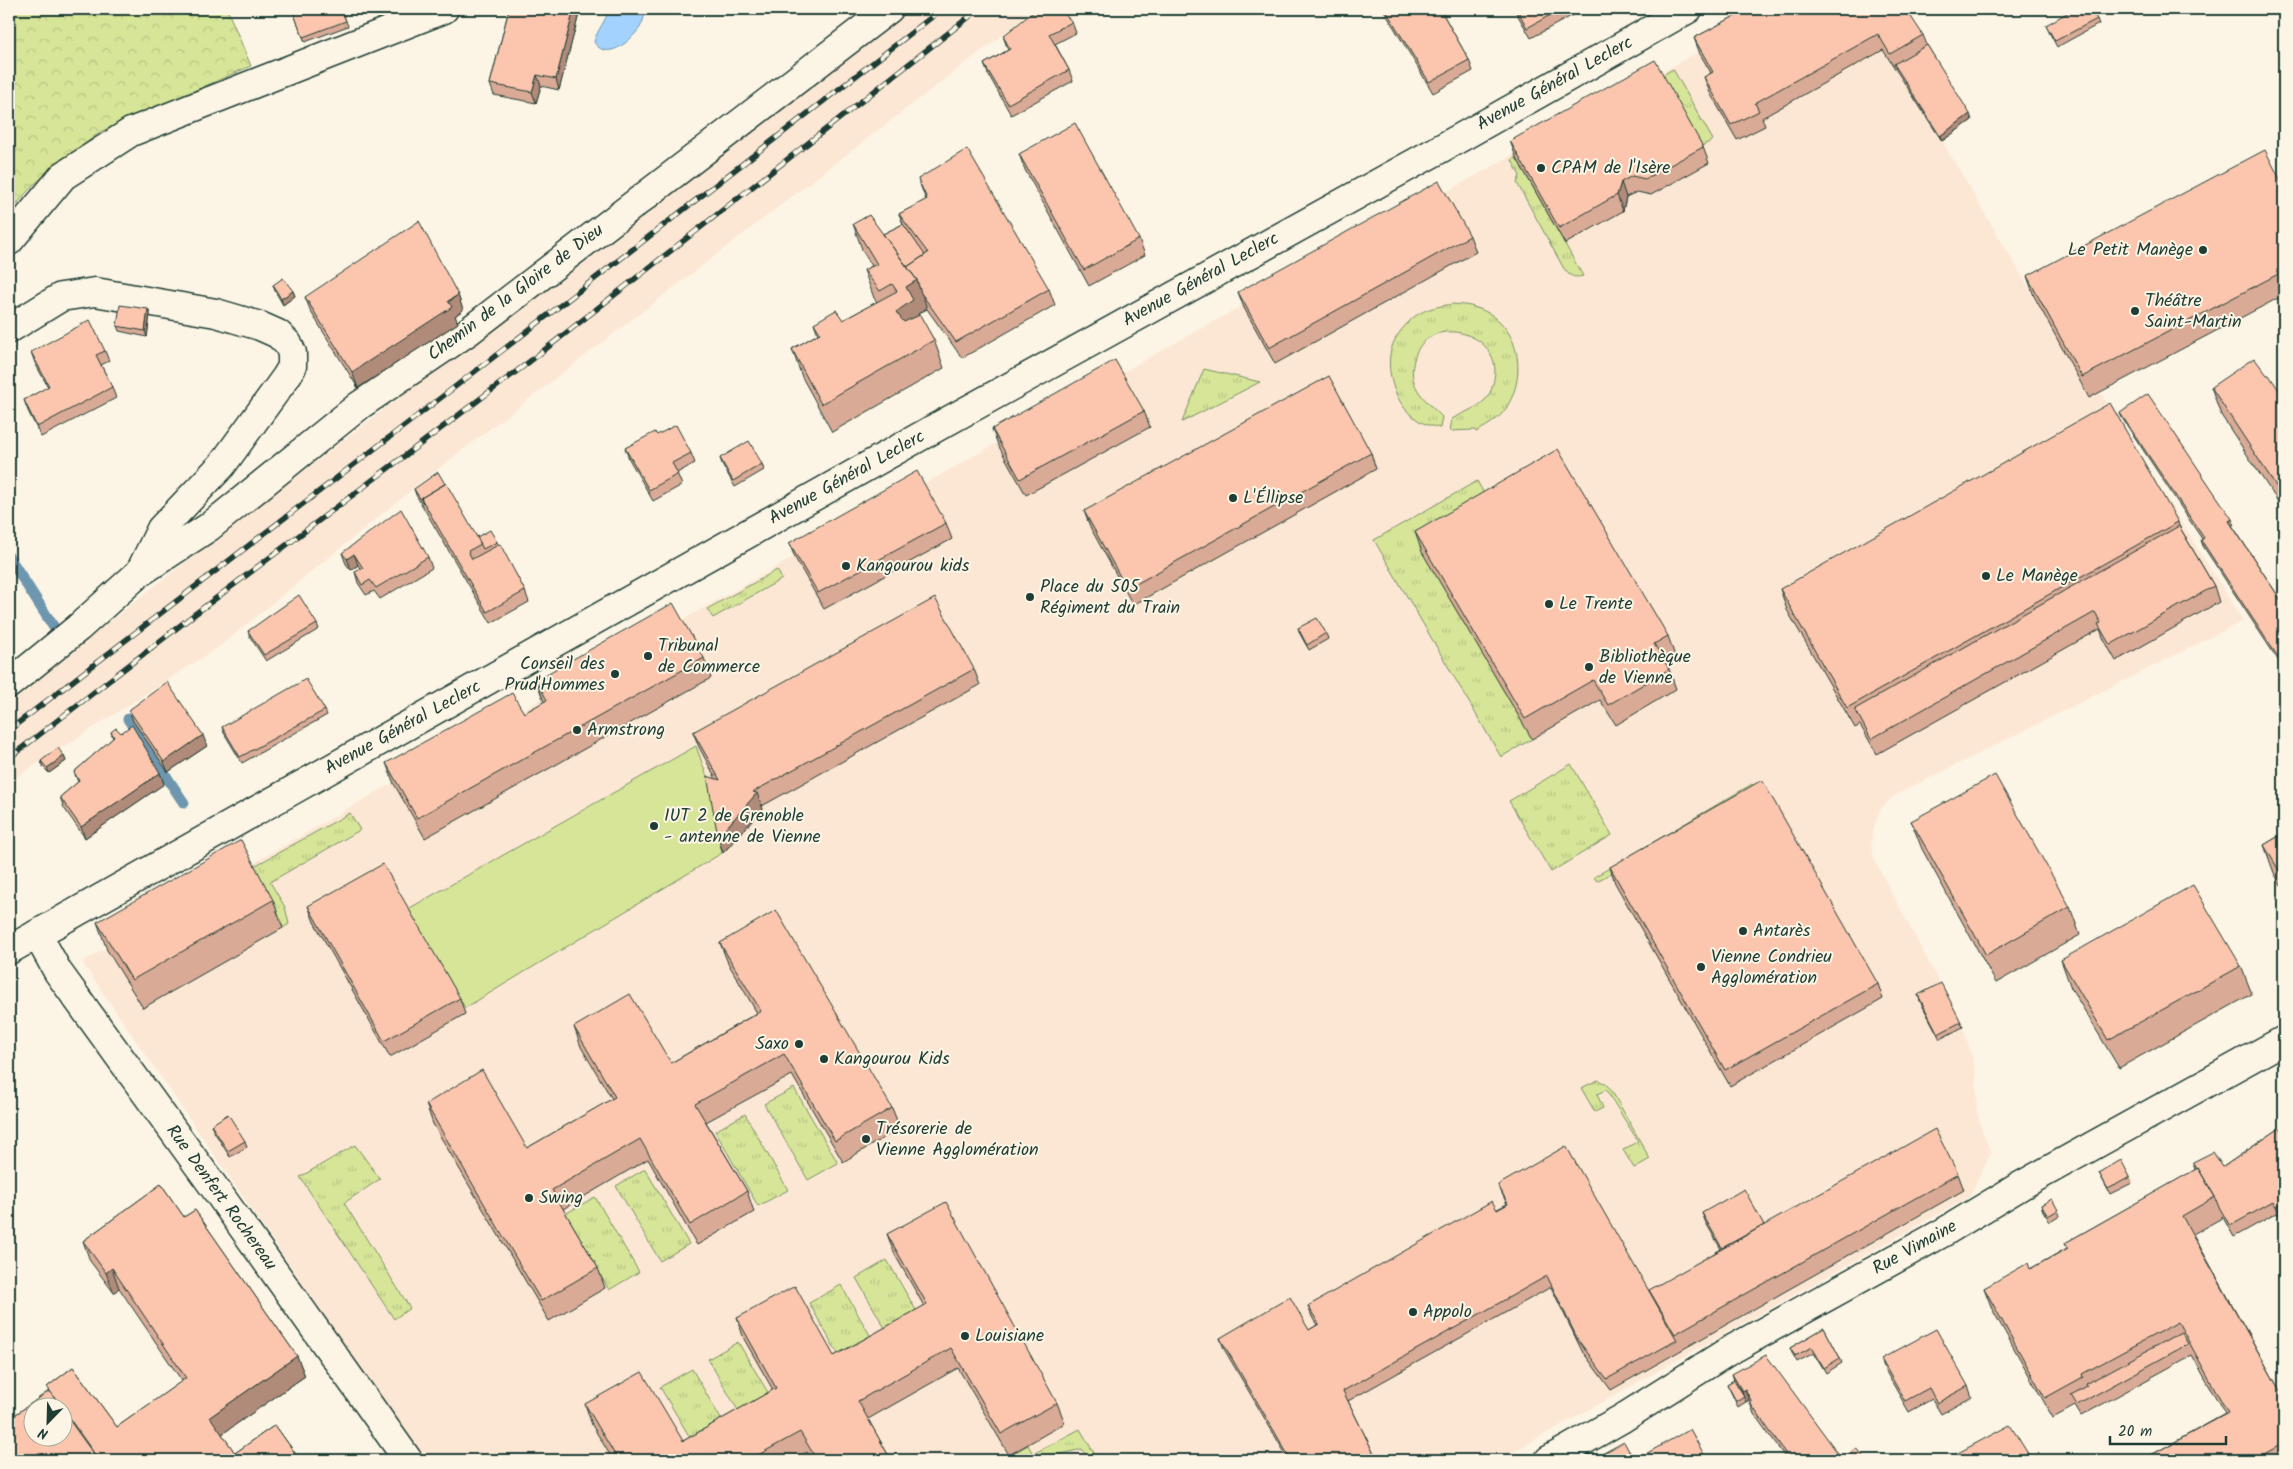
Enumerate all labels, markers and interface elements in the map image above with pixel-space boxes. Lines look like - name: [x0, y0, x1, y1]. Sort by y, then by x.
- street label: Avenue Général Leclerc: [1471, 29, 1639, 139]
- place label: CPAM de l'Isère: [1551, 154, 1670, 183]
- marker: CPAM de l'Isère: [1535, 162, 1547, 174]
- street label: Chemin de la Gloire de Dieu: [422, 217, 611, 369]
- street label: Avenue Général Leclerc: [1117, 225, 1285, 335]
- place label: Le Petit Manège: [2068, 236, 2193, 265]
- marker: Le Petit Manège: [2197, 244, 2209, 256]
- place label: Théâtre Saint-Martin: [2145, 287, 2242, 337]
- marker: Théâtre Saint-Martin: [2129, 305, 2141, 317]
- street label: Avenue Général Leclerc: [763, 423, 931, 533]
- place label: L'Éllipse: [1243, 484, 1303, 513]
- marker: L'Éllipse: [1227, 492, 1239, 504]
- place label: Kangourou kids: [856, 552, 970, 581]
- marker: Kangourou kids: [840, 560, 852, 572]
- place label: Le Manège: [1996, 562, 2078, 591]
- marker: Le Manège: [1980, 570, 1992, 582]
- place label: Place du 505 Régiment du Train: [1040, 573, 1180, 623]
- place label: Le Trente: [1559, 590, 1633, 619]
- marker: Place du 505 Régiment du Train: [1024, 591, 1036, 603]
- marker: Le Trente: [1543, 598, 1555, 610]
- place label: Tribunal de Commerce: [658, 632, 760, 682]
- place label: Bibliothèque de Vienne: [1599, 643, 1691, 693]
- place label: Conseil des Prud'Hommes: [504, 650, 605, 700]
- marker: Tribunal de Commerce: [642, 650, 654, 662]
- marker: Bibliothèque de Vienne: [1583, 661, 1595, 673]
- marker: Conseil des Prud'Hommes: [609, 668, 621, 680]
- street label: Avenue Général Leclerc: [319, 673, 487, 783]
- place label: Armstrong: [587, 716, 665, 745]
- marker: Armstrong: [571, 724, 583, 736]
- place label: IUT 2 de Grenoble - antenne de Vienne: [664, 802, 821, 852]
- marker: IUT 2 de Grenoble - antenne de Vienne: [648, 820, 660, 832]
- place label: Antarès: [1753, 917, 1811, 946]
- marker: Antarès: [1737, 925, 1749, 937]
- place label: Vienne Condrieu Agglomération: [1711, 943, 1832, 993]
- marker: Vienne Condrieu Agglomération: [1695, 961, 1707, 973]
- place label: Saxo: [755, 1030, 789, 1059]
- marker: Saxo: [793, 1038, 805, 1050]
- place label: Kangourou Kids: [834, 1045, 950, 1074]
- marker: Kangourou Kids: [818, 1053, 830, 1065]
- place label: Trésorerie de Vienne Agglomération: [876, 1115, 1039, 1165]
- street label: Rue Denfert Rochereau: [158, 1119, 284, 1277]
- marker: Trésorerie de Vienne Agglomération: [860, 1133, 872, 1145]
- place label: Swing: [539, 1184, 583, 1213]
- marker: Swing: [523, 1192, 535, 1204]
- street label: Rue Vimaine: [1867, 1213, 1963, 1283]
- place label: Appolo: [1423, 1298, 1472, 1327]
- marker: Appolo: [1407, 1306, 1419, 1318]
- place label: Louisiane: [975, 1322, 1044, 1351]
- marker: Louisiane: [959, 1330, 971, 1342]
- north arrow: [22, 1396, 72, 1446]
- scale bar: [2110, 1414, 2227, 1446]
- text: 20 m: [2118, 1420, 2152, 1444]
- text: N: [35, 1421, 52, 1445]

